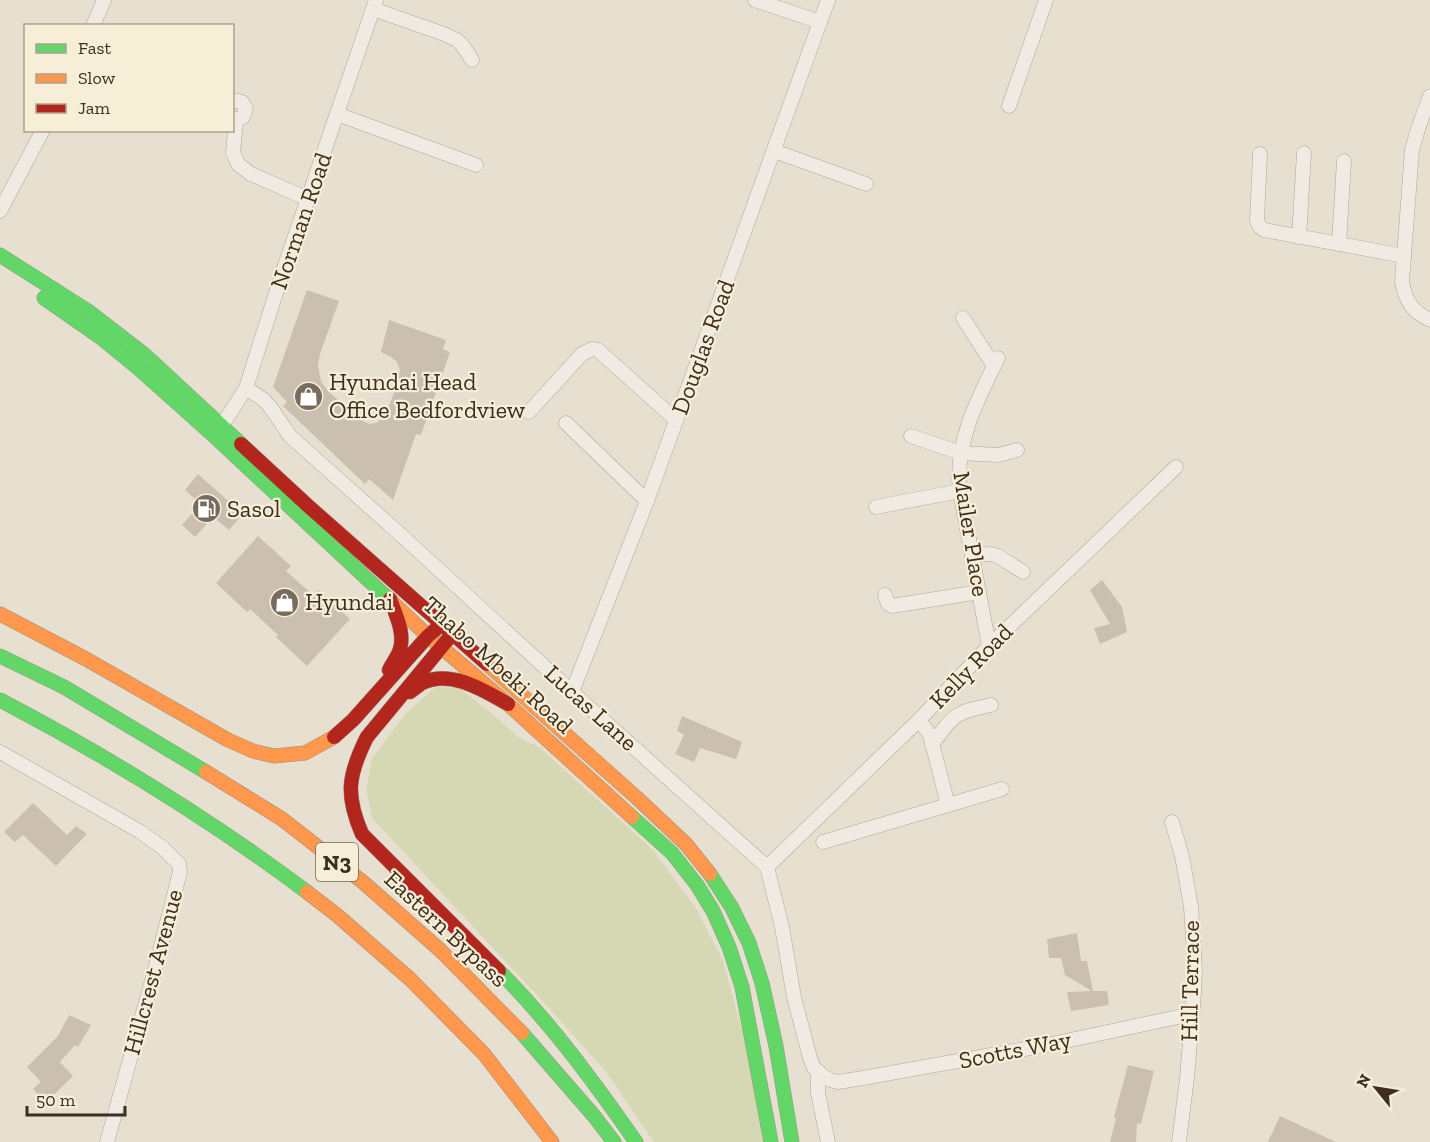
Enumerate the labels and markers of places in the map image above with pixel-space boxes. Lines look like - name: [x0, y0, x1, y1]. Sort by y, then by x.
- place label: Hyundai Head Office Bedfordview: [329, 367, 526, 424]
- shop icon: Hyundai Head Office Bedfordview: [292, 380, 324, 412]
- fuel station icon: Sasol: [190, 493, 222, 525]
- place label: Sasol: [227, 494, 281, 523]
- shop icon: Hyundai: [268, 586, 300, 618]
- place label: Hyundai: [305, 587, 394, 616]

